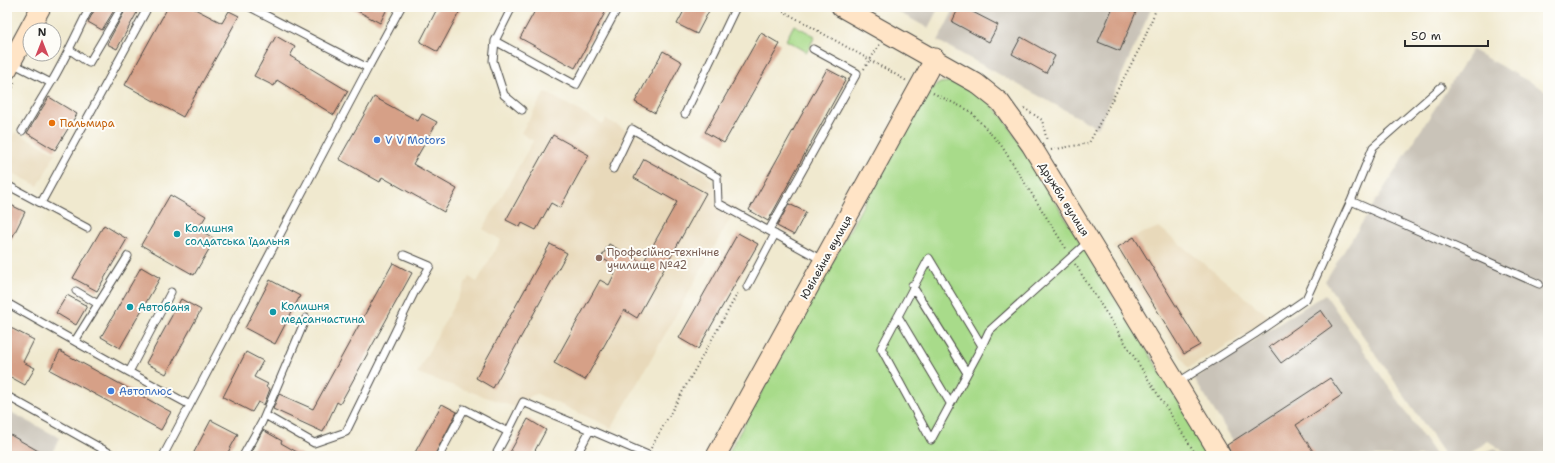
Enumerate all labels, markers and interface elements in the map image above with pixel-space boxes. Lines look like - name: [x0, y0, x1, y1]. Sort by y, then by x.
- north arrow: [22, 22, 62, 62]
- scale bar: [1405, 22, 1488, 48]
- text: N: [38, 25, 47, 40]
- text: 50 m: [1411, 28, 1441, 44]
- place label: Пальмира: [60, 116, 115, 131]
- marker: Пальмира: [47, 118, 57, 128]
- place label: V V Motors: [385, 133, 446, 148]
- marker: V V Motors: [372, 135, 382, 145]
- street label: Дружби вулиця: [1035, 159, 1092, 239]
- street label: Ювілейна вулиця: [797, 213, 856, 302]
- place label: Колишня солдатська їдальня: [185, 221, 290, 249]
- marker: Колишня солдатська їдальня: [172, 229, 182, 239]
- place label: Професійно-технічне училище №42: [607, 245, 720, 273]
- marker: Професійно-технічне училище №42: [594, 253, 604, 263]
- place label: Колишня медсанчастина: [281, 299, 365, 327]
- place label: Автобаня: [138, 300, 190, 315]
- marker: Автобаня: [125, 302, 135, 312]
- marker: Колишня медсанчастина: [268, 307, 278, 317]
- place label: Автоплюс: [119, 384, 172, 399]
- marker: Автоплюс: [106, 386, 116, 396]

